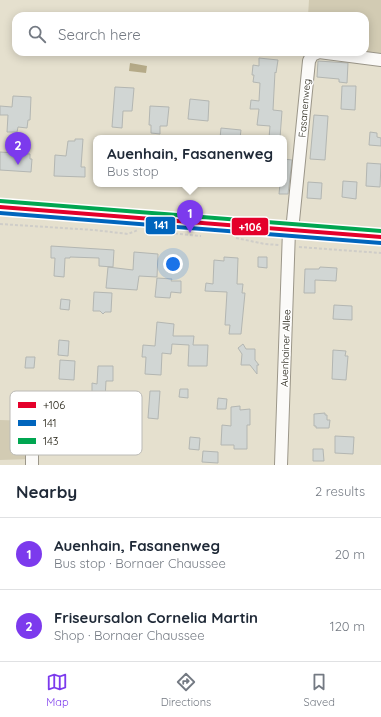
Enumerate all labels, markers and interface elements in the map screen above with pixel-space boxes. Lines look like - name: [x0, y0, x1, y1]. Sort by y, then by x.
- search box: [12, 12, 369, 56]
- icon: search: [26, 23, 48, 45]
- text: Search here: [58, 25, 141, 44]
- street label: Fasanenweg: [295, 78, 314, 138]
- pin: 2: [5, 132, 31, 165]
- popup: [93, 135, 287, 187]
- text: Auenhain, Fasanenweg: [107, 144, 273, 163]
- text: Bus stop: [107, 163, 159, 179]
- pin: 1: [177, 200, 203, 233]
- line badge: 141: [145, 216, 176, 235]
- line badge: +106: [231, 217, 269, 236]
- text: 141: [154, 218, 168, 232]
- text: +106: [238, 220, 262, 234]
- your location: [163, 254, 183, 274]
- street label: Auenhainer Allee: [278, 309, 293, 387]
- legend: [10, 391, 142, 455]
- text: +106: [43, 398, 65, 412]
- text: 141: [43, 416, 57, 430]
- text: 143: [43, 434, 59, 448]
- text: Nearby: [16, 481, 77, 502]
- text: 2 results: [315, 483, 365, 499]
- text: Auenhain, Fasanenweg: [54, 536, 220, 555]
- text: 1: [26, 546, 32, 562]
- text: 20 m: [335, 546, 365, 562]
- text: Bus stop · Bornaer Chaussee: [54, 555, 226, 571]
- text: Friseursalon Cornelia Martin: [54, 608, 258, 627]
- text: 2: [25, 618, 33, 634]
- text: 120 m: [330, 618, 365, 634]
- text: Shop · Bornaer Chaussee: [54, 627, 205, 643]
- tab: Map: [46, 671, 69, 709]
- tab: Directions: [161, 671, 211, 709]
- tab: Saved: [303, 671, 335, 709]

